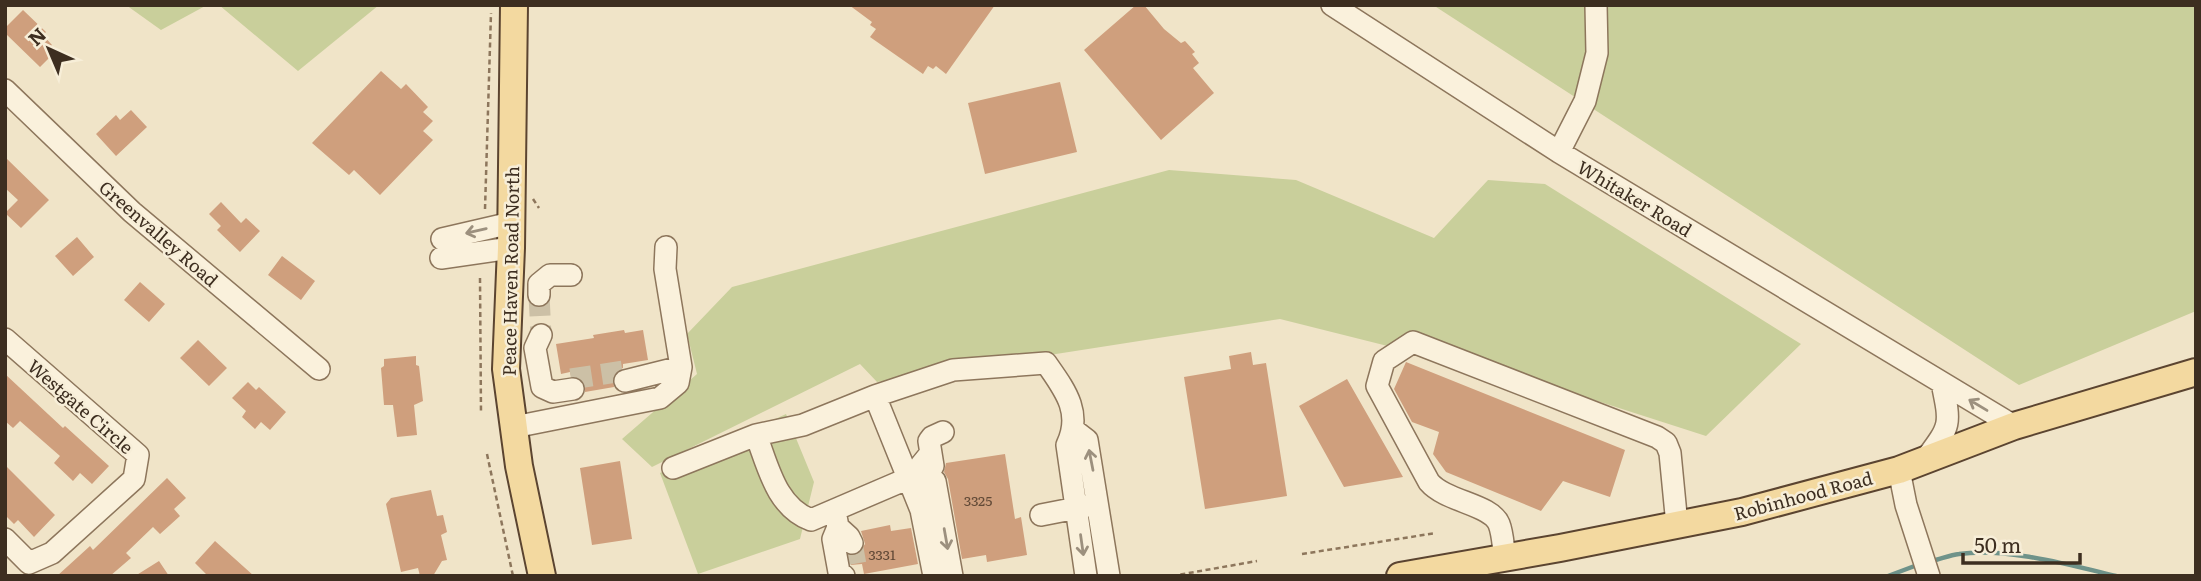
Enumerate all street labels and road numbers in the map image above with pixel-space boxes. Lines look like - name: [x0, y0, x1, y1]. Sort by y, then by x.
- street label: Whitaker Road: [1573, 153, 1697, 243]
- street label: Peace Haven Road North: [495, 166, 525, 376]
- street label: Greenvalley Road: [93, 174, 225, 292]
- street label: Westgate Circle: [22, 352, 140, 460]
- street label: Robinhood Road: [1731, 464, 1875, 526]

